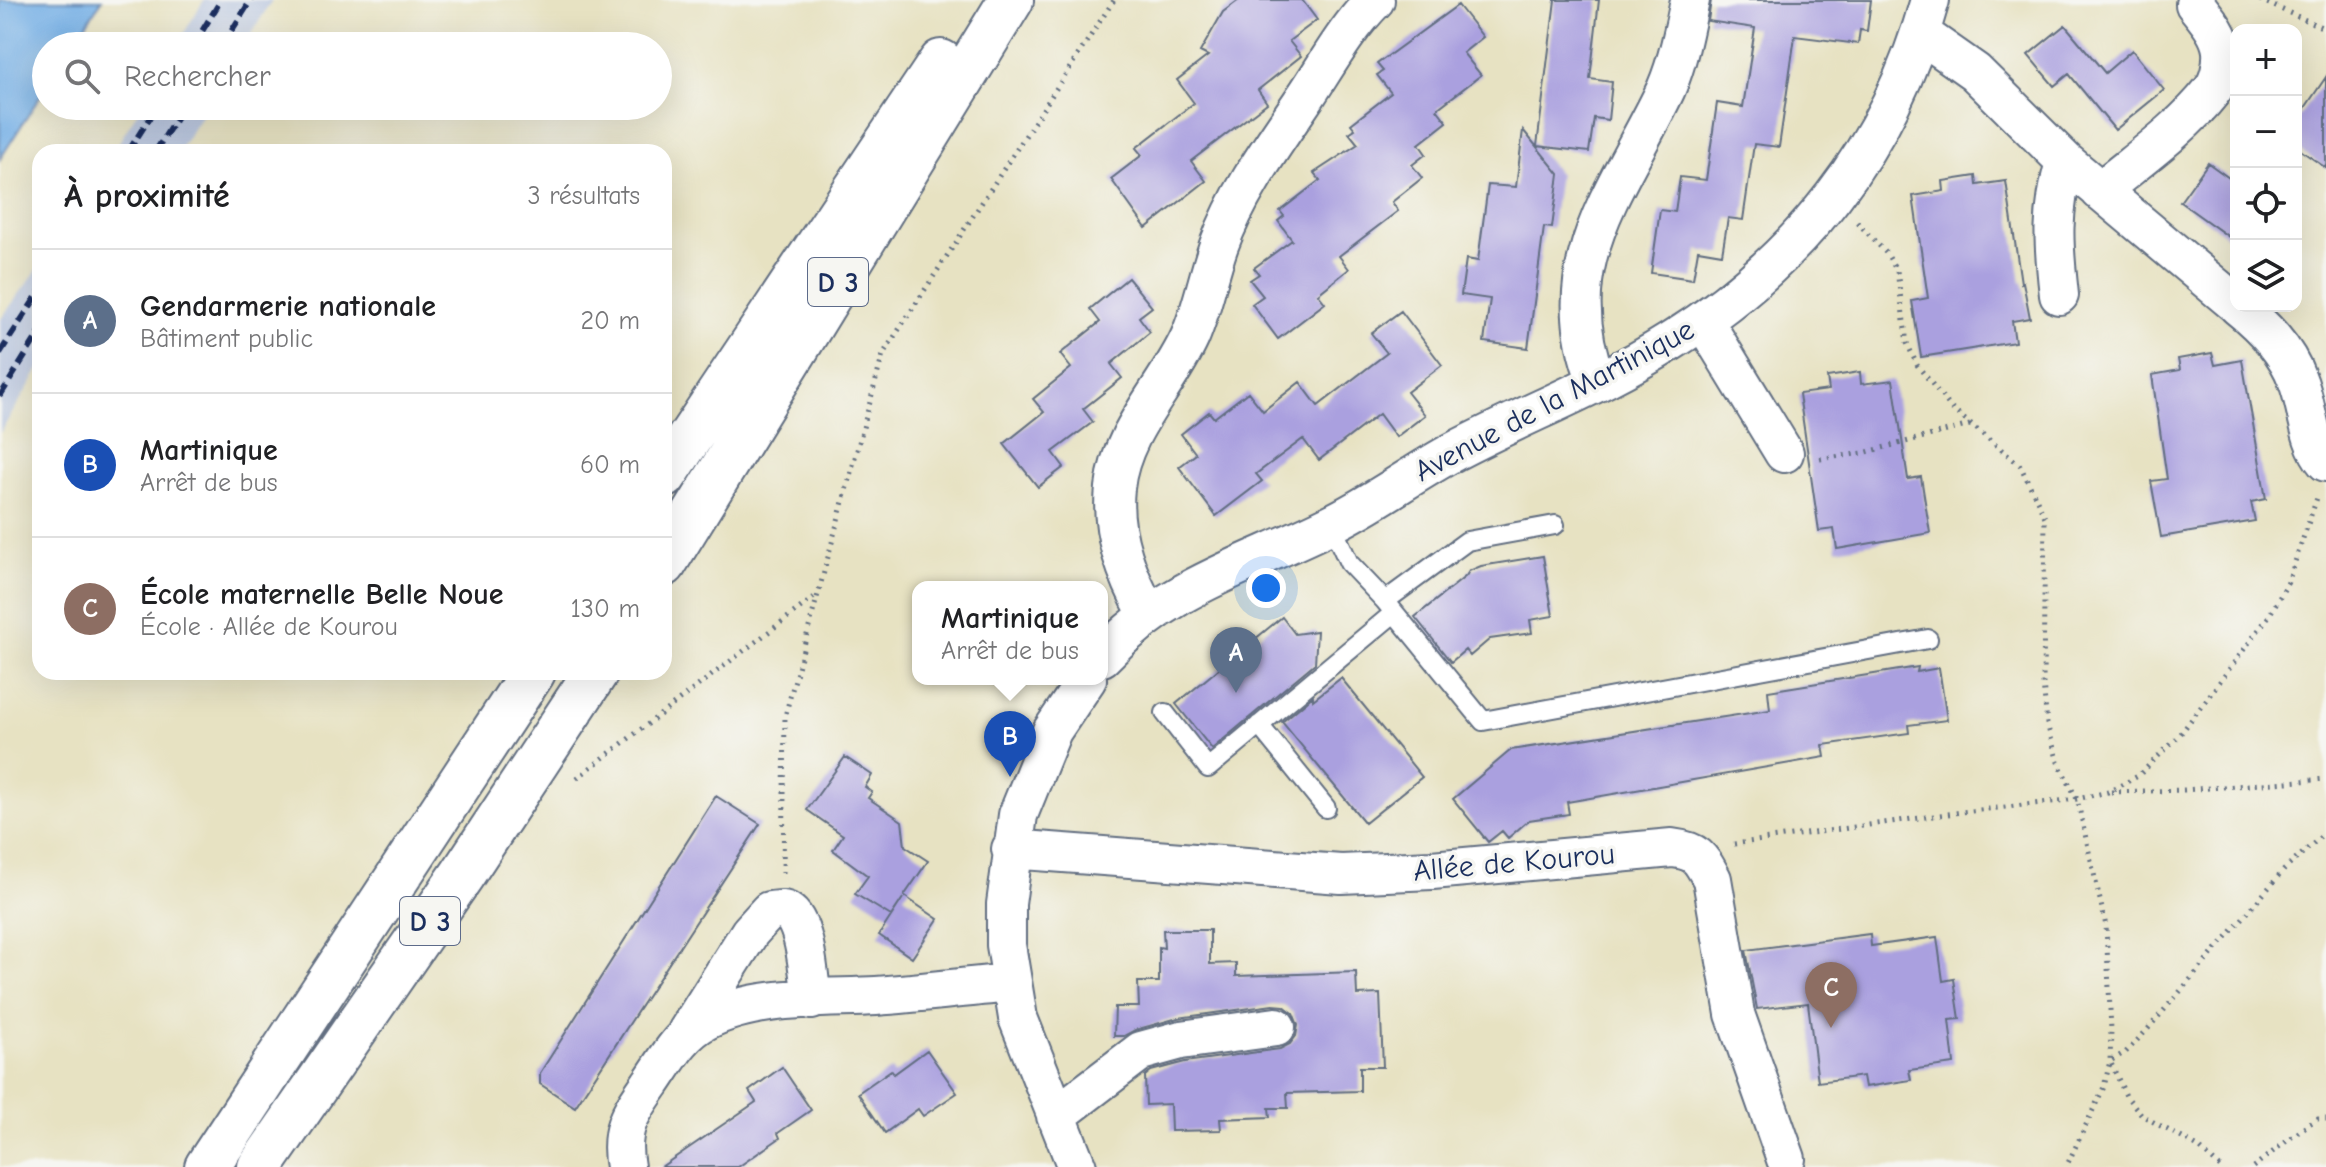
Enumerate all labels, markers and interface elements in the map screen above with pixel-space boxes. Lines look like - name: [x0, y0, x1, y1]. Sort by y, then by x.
- map controls: [2230, 24, 2302, 312]
- button: +: [2230, 24, 2302, 96]
- search box: [32, 32, 672, 120]
- icon: search: [60, 54, 104, 98]
- text: Rechercher: [124, 59, 271, 94]
- button: −: [2230, 96, 2302, 168]
- button: locate: [2230, 168, 2302, 240]
- text: À proximité: [64, 176, 230, 216]
- text: 3 résultats: [527, 181, 640, 211]
- button: layers: [2230, 240, 2302, 312]
- road number: D 3: [808, 258, 868, 306]
- text: Gendarmerie nationale: [140, 289, 436, 324]
- text: A: [83, 306, 97, 336]
- text: 20 m: [580, 306, 640, 336]
- street label: Avenue de la Martinique: [1408, 312, 1700, 489]
- text: Bâtiment public: [140, 324, 313, 354]
- text: Martinique: [140, 433, 278, 468]
- text: B: [82, 450, 98, 480]
- text: 60 m: [580, 450, 640, 480]
- text: Arrêt de bus: [140, 468, 278, 498]
- your location: [1246, 568, 1286, 608]
- text: École maternelle Belle Noue: [140, 577, 504, 612]
- popup: [912, 581, 1108, 685]
- text: C: [82, 594, 98, 624]
- text: 130 m: [571, 594, 640, 624]
- text: Martinique: [941, 601, 1079, 636]
- text: École · Allée de Kourou: [140, 612, 398, 642]
- pin: A: [1210, 627, 1262, 693]
- text: Arrêt de bus: [941, 636, 1079, 666]
- pin: B: [984, 711, 1036, 777]
- street label: Allée de Kourou: [1412, 836, 1616, 889]
- road number: D 3: [400, 897, 460, 945]
- pin: C: [1805, 962, 1857, 1028]

